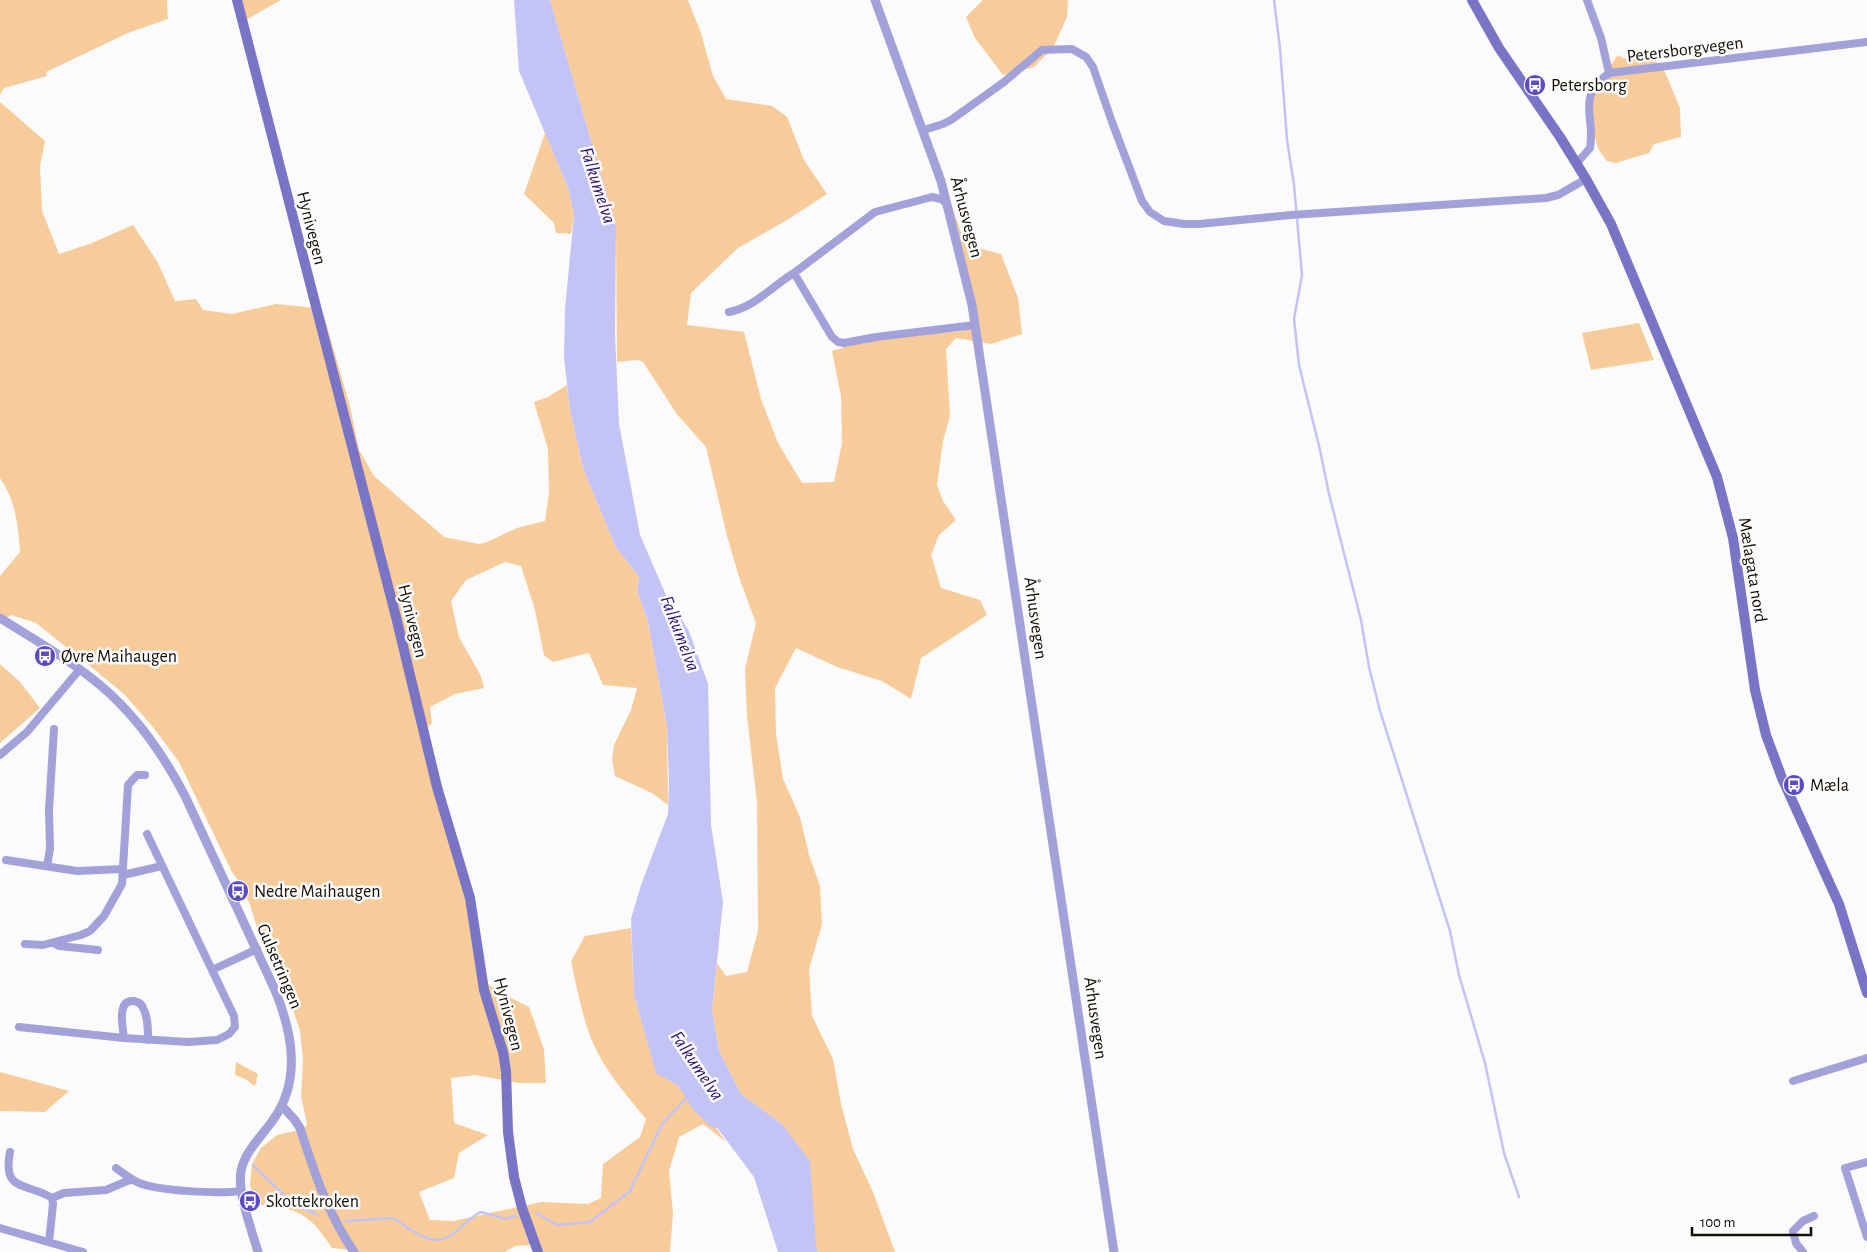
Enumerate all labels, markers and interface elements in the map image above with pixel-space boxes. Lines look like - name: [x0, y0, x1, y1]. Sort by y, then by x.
- street label: Petersborgvegen: [1626, 34, 1745, 66]
- bus stop icon: Petersborg: [1523, 73, 1547, 97]
- place label: Petersborg: [1551, 77, 1627, 95]
- water label: Falkumelva: [576, 145, 619, 226]
- street label: Århusvegen: [947, 174, 988, 260]
- street label: Hynivegen: [293, 190, 329, 267]
- street label: Mælagata nord: [1735, 516, 1769, 624]
- street label: Århusvegen: [1020, 575, 1053, 661]
- street label: Hynivegen: [394, 583, 430, 660]
- water label: Falkumelva: [657, 593, 703, 674]
- bus stop icon: Øvre Maihaugen: [33, 644, 57, 668]
- place label: Øvre Maihaugen: [61, 648, 177, 666]
- bus stop icon: Mæla: [1782, 773, 1806, 797]
- place label: Mæla: [1810, 777, 1849, 795]
- bus stop icon: Nedre Maihaugen: [226, 879, 250, 903]
- place label: Nedre Maihaugen: [254, 883, 381, 901]
- street label: Gulsetringen: [253, 921, 305, 1012]
- street label: Århusvegen: [1080, 975, 1113, 1061]
- street label: Hynivegen: [490, 976, 526, 1053]
- water label: Falkumelva: [667, 1028, 727, 1104]
- bus stop icon: Skottekroken: [238, 1189, 262, 1213]
- place label: Skottekroken: [266, 1193, 359, 1211]
- scale bar: [1692, 1204, 1811, 1236]
- text: 100 m: [1700, 1215, 1735, 1230]

